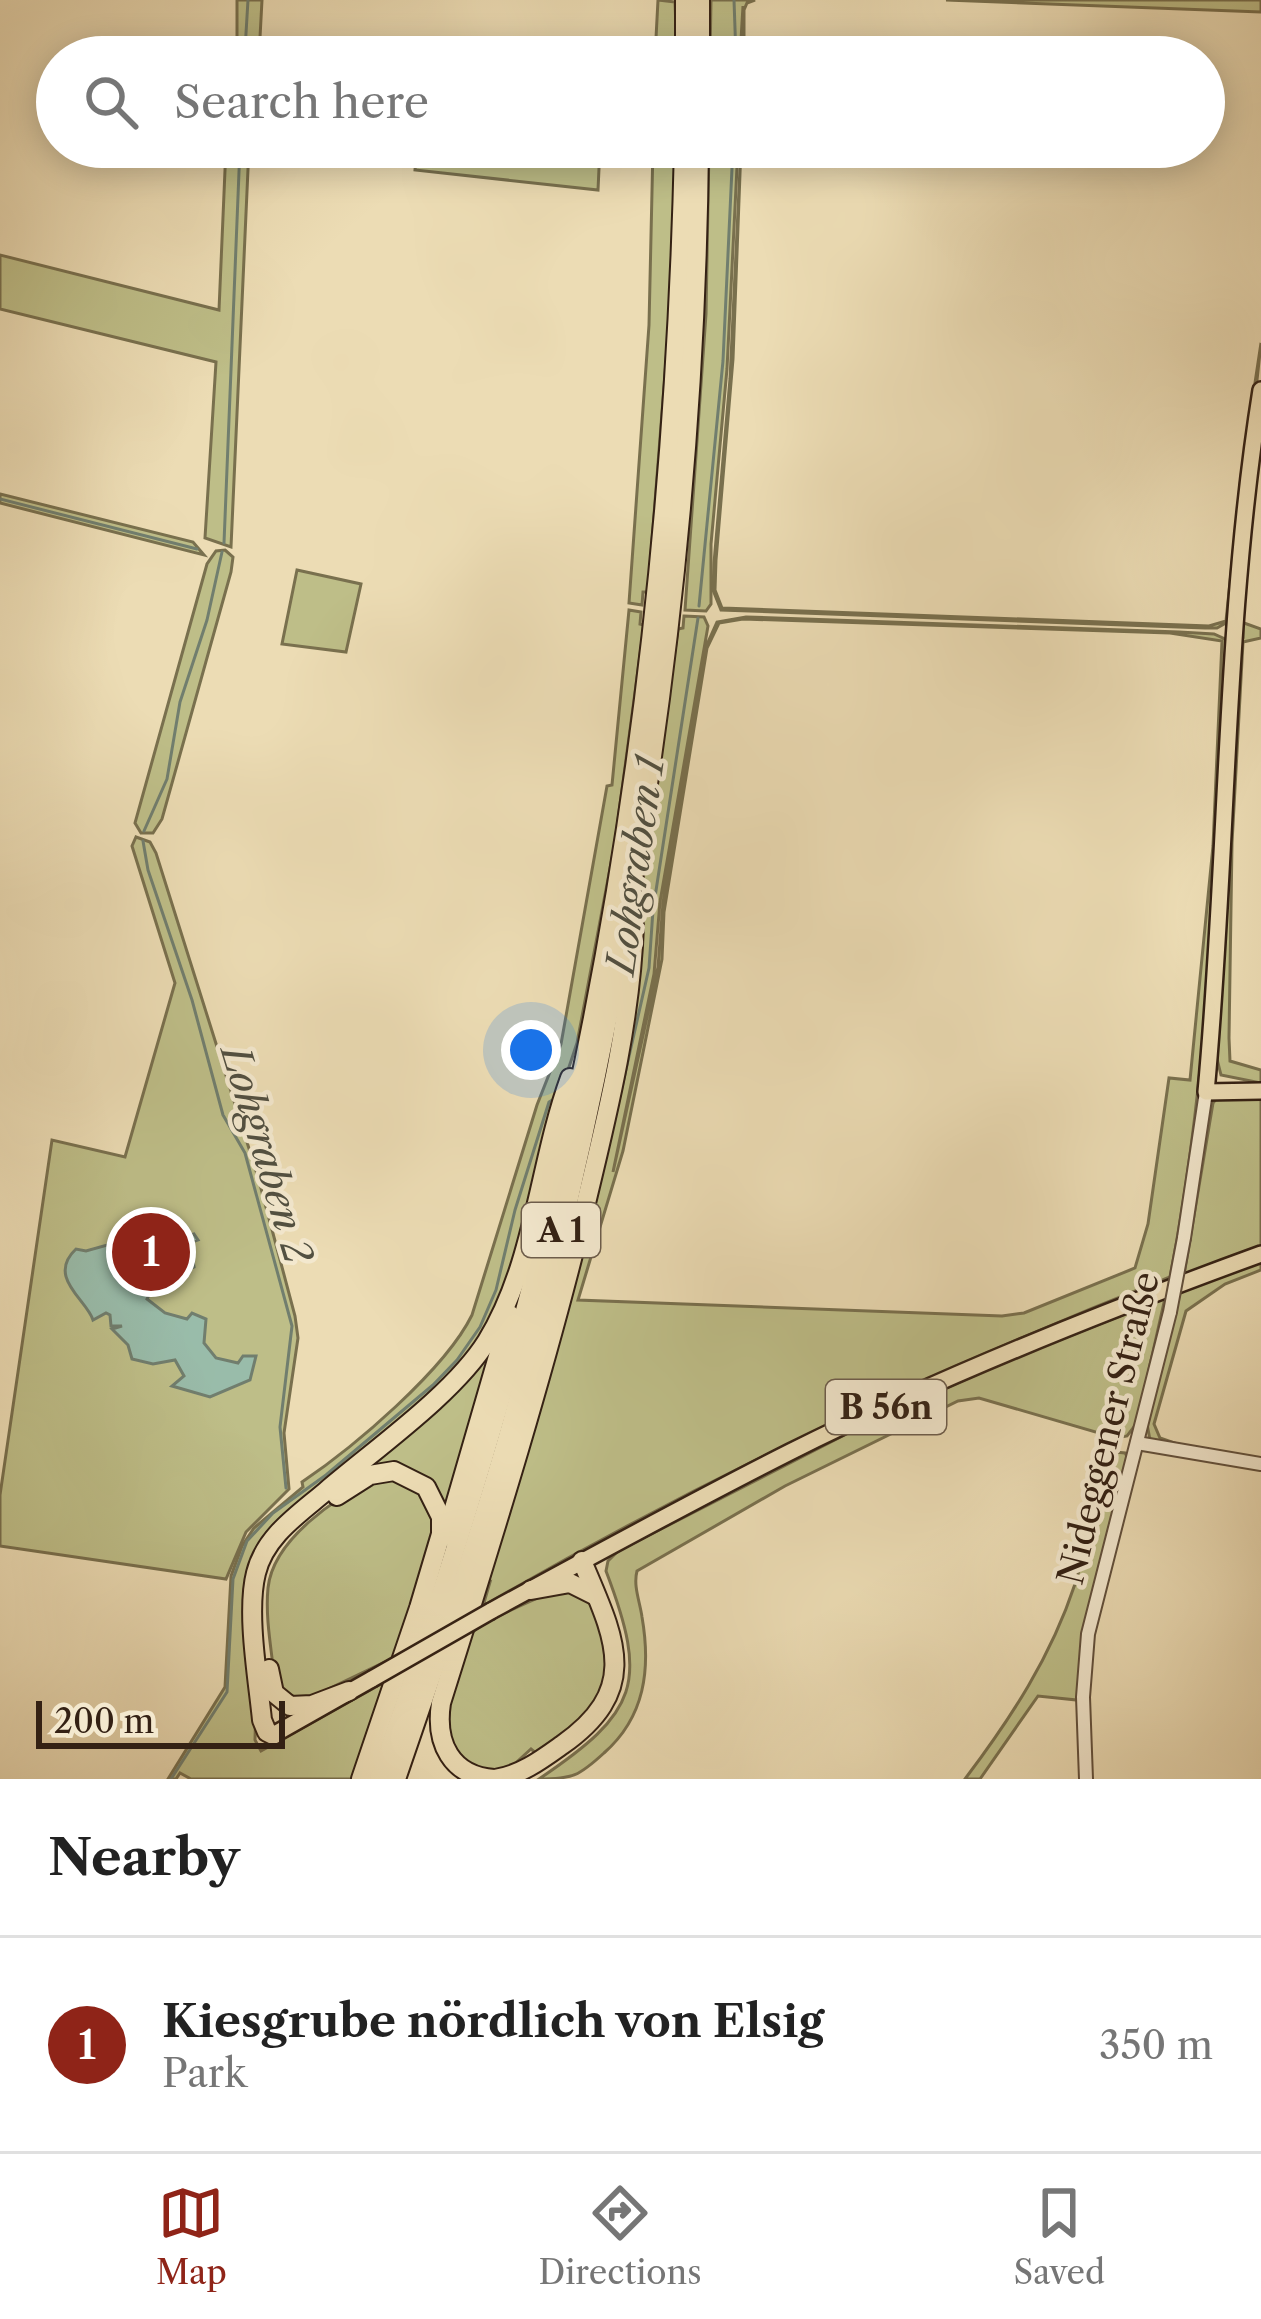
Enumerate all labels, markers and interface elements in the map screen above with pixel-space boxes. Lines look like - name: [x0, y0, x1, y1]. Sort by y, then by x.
- search box: [36, 36, 1225, 168]
- icon: search: [78, 69, 144, 135]
- text: Search here: [174, 74, 429, 130]
- water label: Lohgraben 1: [596, 751, 674, 980]
- your location: [501, 1020, 561, 1080]
- water label: Lohgraben 2: [210, 1037, 323, 1270]
- road number: A 1: [522, 1203, 600, 1257]
- pin: 1: [112, 1207, 190, 1297]
- street label: Nideggener Straße: [1048, 1267, 1168, 1589]
- road number: B 56n: [826, 1380, 946, 1434]
- scale bar: [36, 1695, 285, 1748]
- text: 200 m: [54, 1701, 154, 1742]
- text: Nearby: [48, 1826, 240, 1888]
- text: Kiesgrube nördlich von Elsig: [162, 1993, 824, 2049]
- text: 1: [78, 2021, 96, 2069]
- text: 350 m: [1099, 2021, 1213, 2069]
- text: Park: [162, 2049, 247, 2097]
- tab: Map: [156, 2180, 227, 2293]
- tab: Directions: [539, 2180, 702, 2293]
- tab: Saved: [1013, 2180, 1105, 2293]

